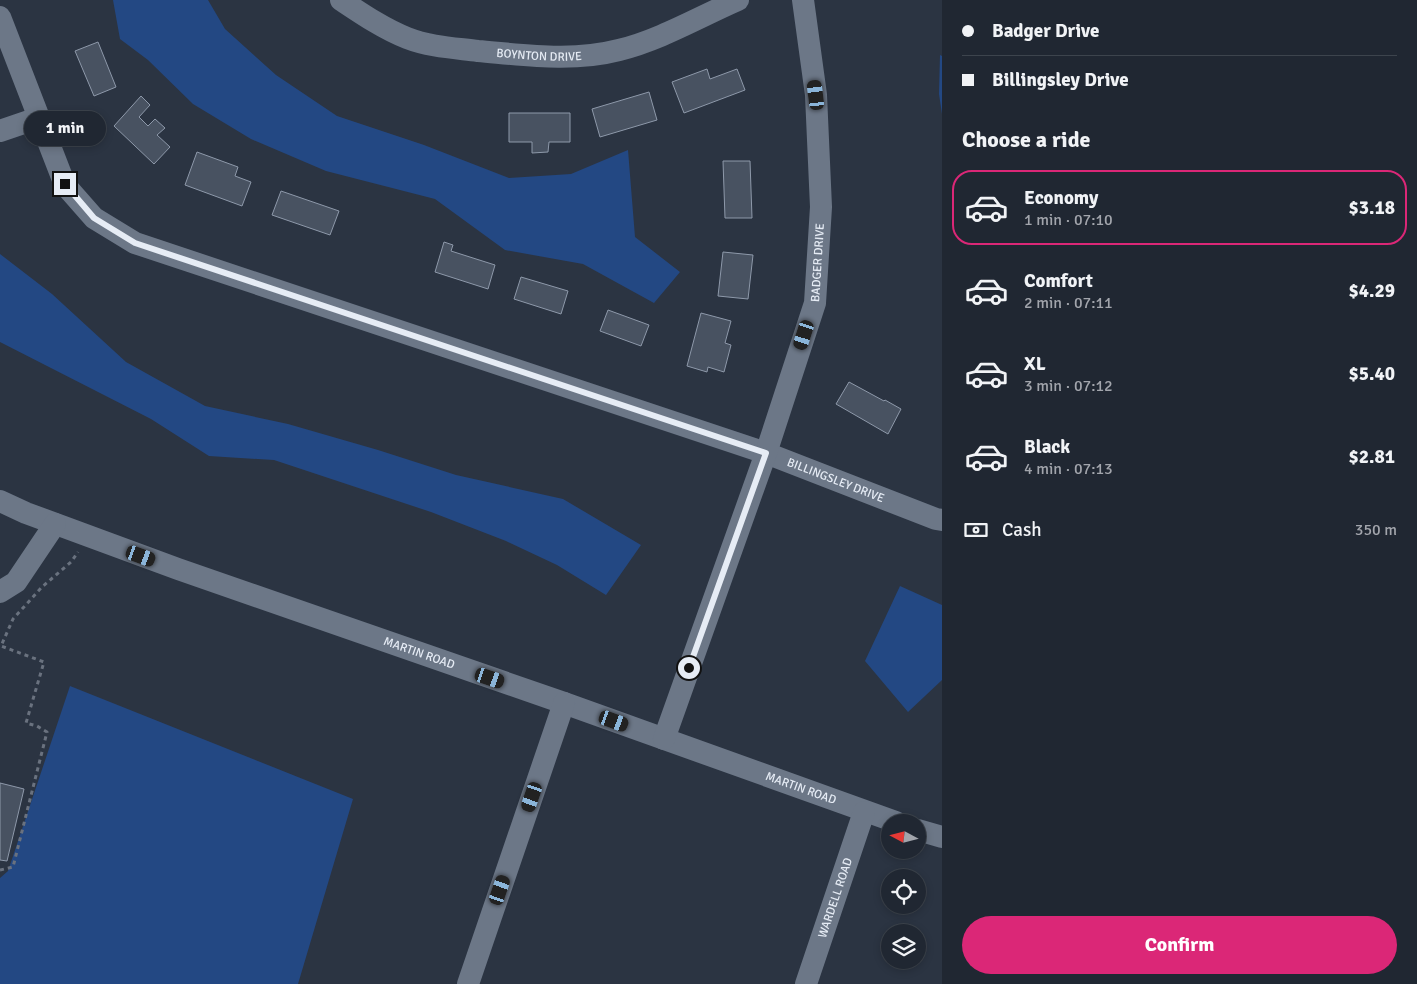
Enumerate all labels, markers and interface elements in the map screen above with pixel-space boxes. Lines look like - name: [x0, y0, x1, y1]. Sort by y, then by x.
- text: Badger Drive: [992, 19, 1099, 43]
- street label: BOYNTON DRIVE: [496, 46, 583, 65]
- text: Billingsley Drive: [992, 68, 1129, 92]
- car: [806, 79, 825, 111]
- callout: 1 min: [24, 111, 106, 146]
- text: 1 min: [46, 118, 84, 138]
- text: Choose a ride: [962, 126, 1090, 153]
- route end: [54, 173, 76, 195]
- icon: car: [964, 185, 1009, 230]
- text: Economy: [1024, 186, 1098, 210]
- text: $3.18: [1349, 196, 1395, 220]
- text: 1 min · 07:10: [1024, 210, 1113, 230]
- street label: BADGER DRIVE: [808, 222, 828, 302]
- icon: car: [964, 268, 1009, 313]
- text: Comfort: [1024, 269, 1093, 293]
- text: $4.29: [1349, 279, 1395, 303]
- text: 2 min · 07:11: [1024, 293, 1113, 313]
- car: [792, 318, 815, 352]
- icon: car: [964, 351, 1009, 396]
- text: XL: [1024, 352, 1046, 376]
- text: $5.40: [1349, 362, 1395, 386]
- text: 3 min · 07:12: [1024, 376, 1113, 396]
- icon: car: [964, 434, 1009, 479]
- text: Black: [1024, 435, 1070, 459]
- text: $2.81: [1349, 445, 1395, 469]
- street label: BILLINGSLEY DRIVE: [785, 455, 887, 506]
- text: 4 min · 07:13: [1024, 459, 1113, 479]
- icon: cash: [962, 516, 990, 544]
- text: Cash: [1002, 518, 1042, 542]
- text: 350 m: [1355, 520, 1397, 540]
- car: [124, 544, 157, 568]
- street label: MARTIN ROAD: [382, 634, 457, 673]
- route start: [678, 657, 700, 679]
- car: [473, 666, 506, 690]
- car: [597, 709, 630, 733]
- street label: MARTIN ROAD: [763, 769, 839, 808]
- car: [520, 780, 543, 814]
- north arrow: [881, 814, 926, 859]
- map controls: [881, 814, 926, 969]
- street label: WARDELL ROAD: [815, 856, 856, 940]
- button: locate: [881, 869, 926, 914]
- car: [488, 873, 511, 907]
- button: Confirm: [962, 916, 1397, 974]
- button: layers: [881, 924, 926, 969]

